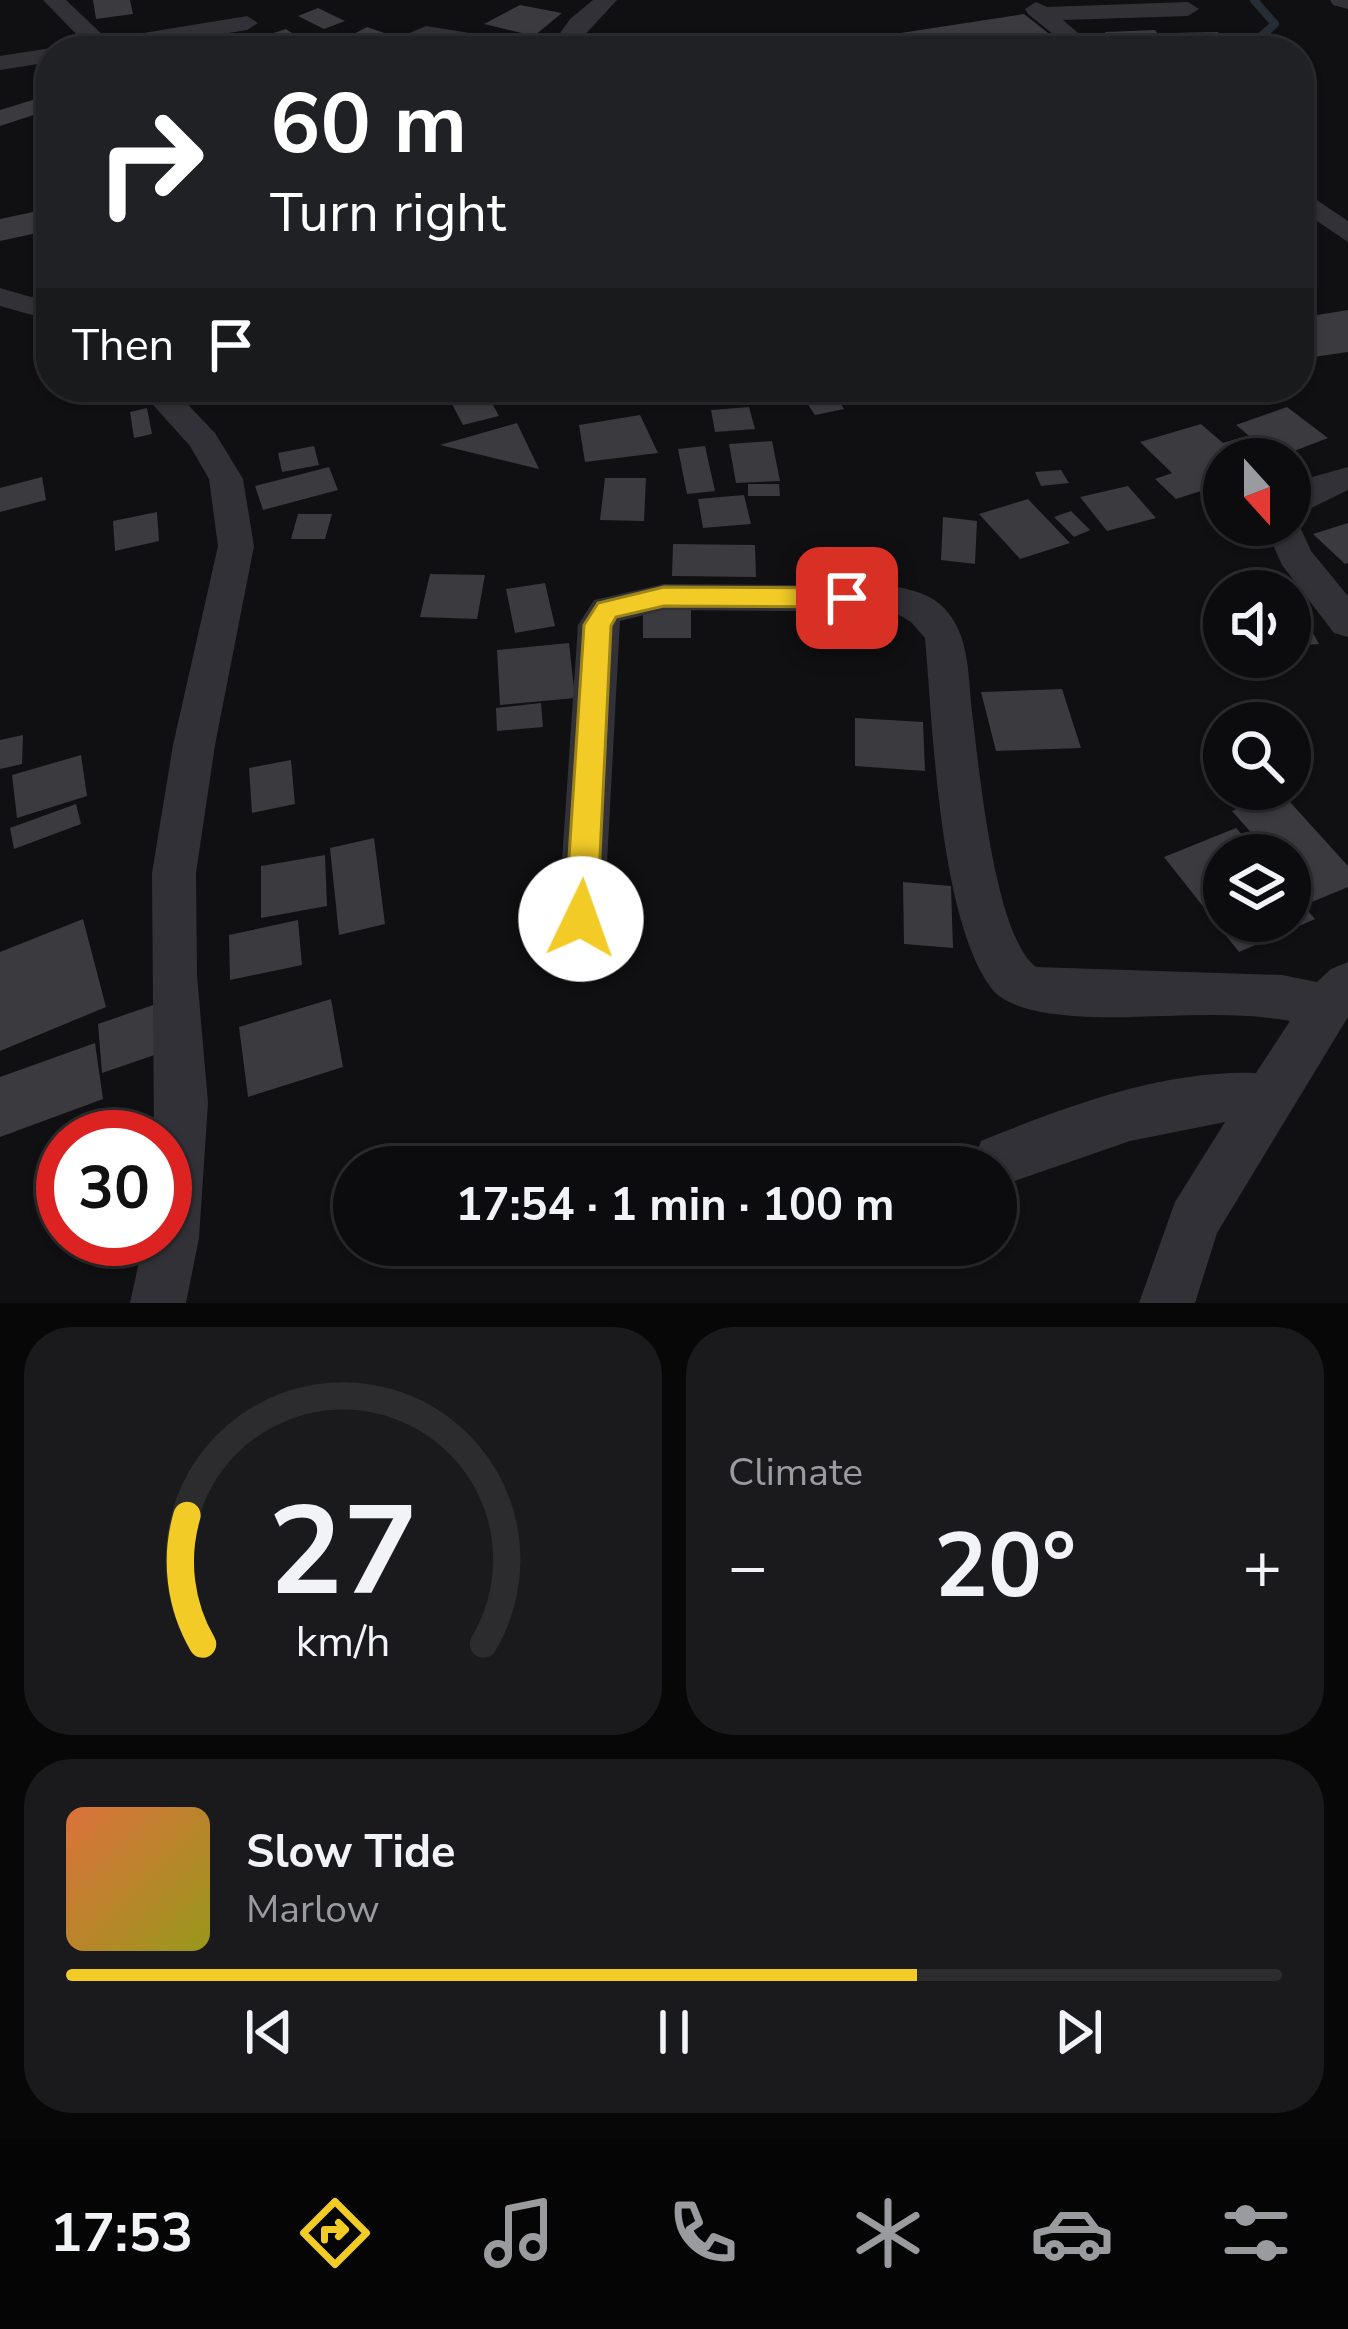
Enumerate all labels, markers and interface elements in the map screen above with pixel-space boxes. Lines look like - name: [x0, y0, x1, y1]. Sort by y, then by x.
- text: 60 m: [270, 67, 467, 182]
- icon: right: [72, 84, 228, 240]
- text: Turn right: [270, 176, 506, 250]
- icon: arrive: [198, 312, 264, 378]
- text: Then: [72, 315, 174, 376]
- north arrow: [1203, 438, 1311, 546]
- map controls: [1203, 438, 1311, 942]
- pin: [796, 547, 898, 649]
- icon: arrive: [814, 565, 880, 631]
- button: sound: [1203, 570, 1311, 678]
- button: search: [1203, 702, 1311, 810]
- button: layers: [1203, 834, 1311, 942]
- position arrow: [518, 856, 644, 982]
- speed limit sign: 30: [36, 1110, 192, 1266]
- text: 17:54 · 1 min · 100 m: [455, 1175, 895, 1236]
- text: Climate: [728, 1446, 863, 1499]
- text: 27: [268, 1467, 418, 1637]
- text: 20°: [934, 1505, 1076, 1628]
- text: −: [728, 1522, 768, 1612]
- text: +: [1242, 1522, 1282, 1612]
- text: km/h: [296, 1613, 390, 1671]
- text: Slow Tide: [246, 1822, 455, 1883]
- text: Marlow: [246, 1883, 380, 1936]
- icon: previous: [236, 1999, 302, 2065]
- icon: pause: [641, 1999, 707, 2065]
- icon: next: [1046, 1999, 1112, 2065]
- icon: directions: [293, 2191, 377, 2275]
- icon: music: [477, 2191, 561, 2275]
- icon: phone: [661, 2191, 745, 2275]
- icon: climate: [846, 2191, 930, 2275]
- icon: car: [1030, 2191, 1114, 2275]
- icon: filters: [1214, 2191, 1298, 2275]
- text: 17:53: [50, 2196, 193, 2270]

